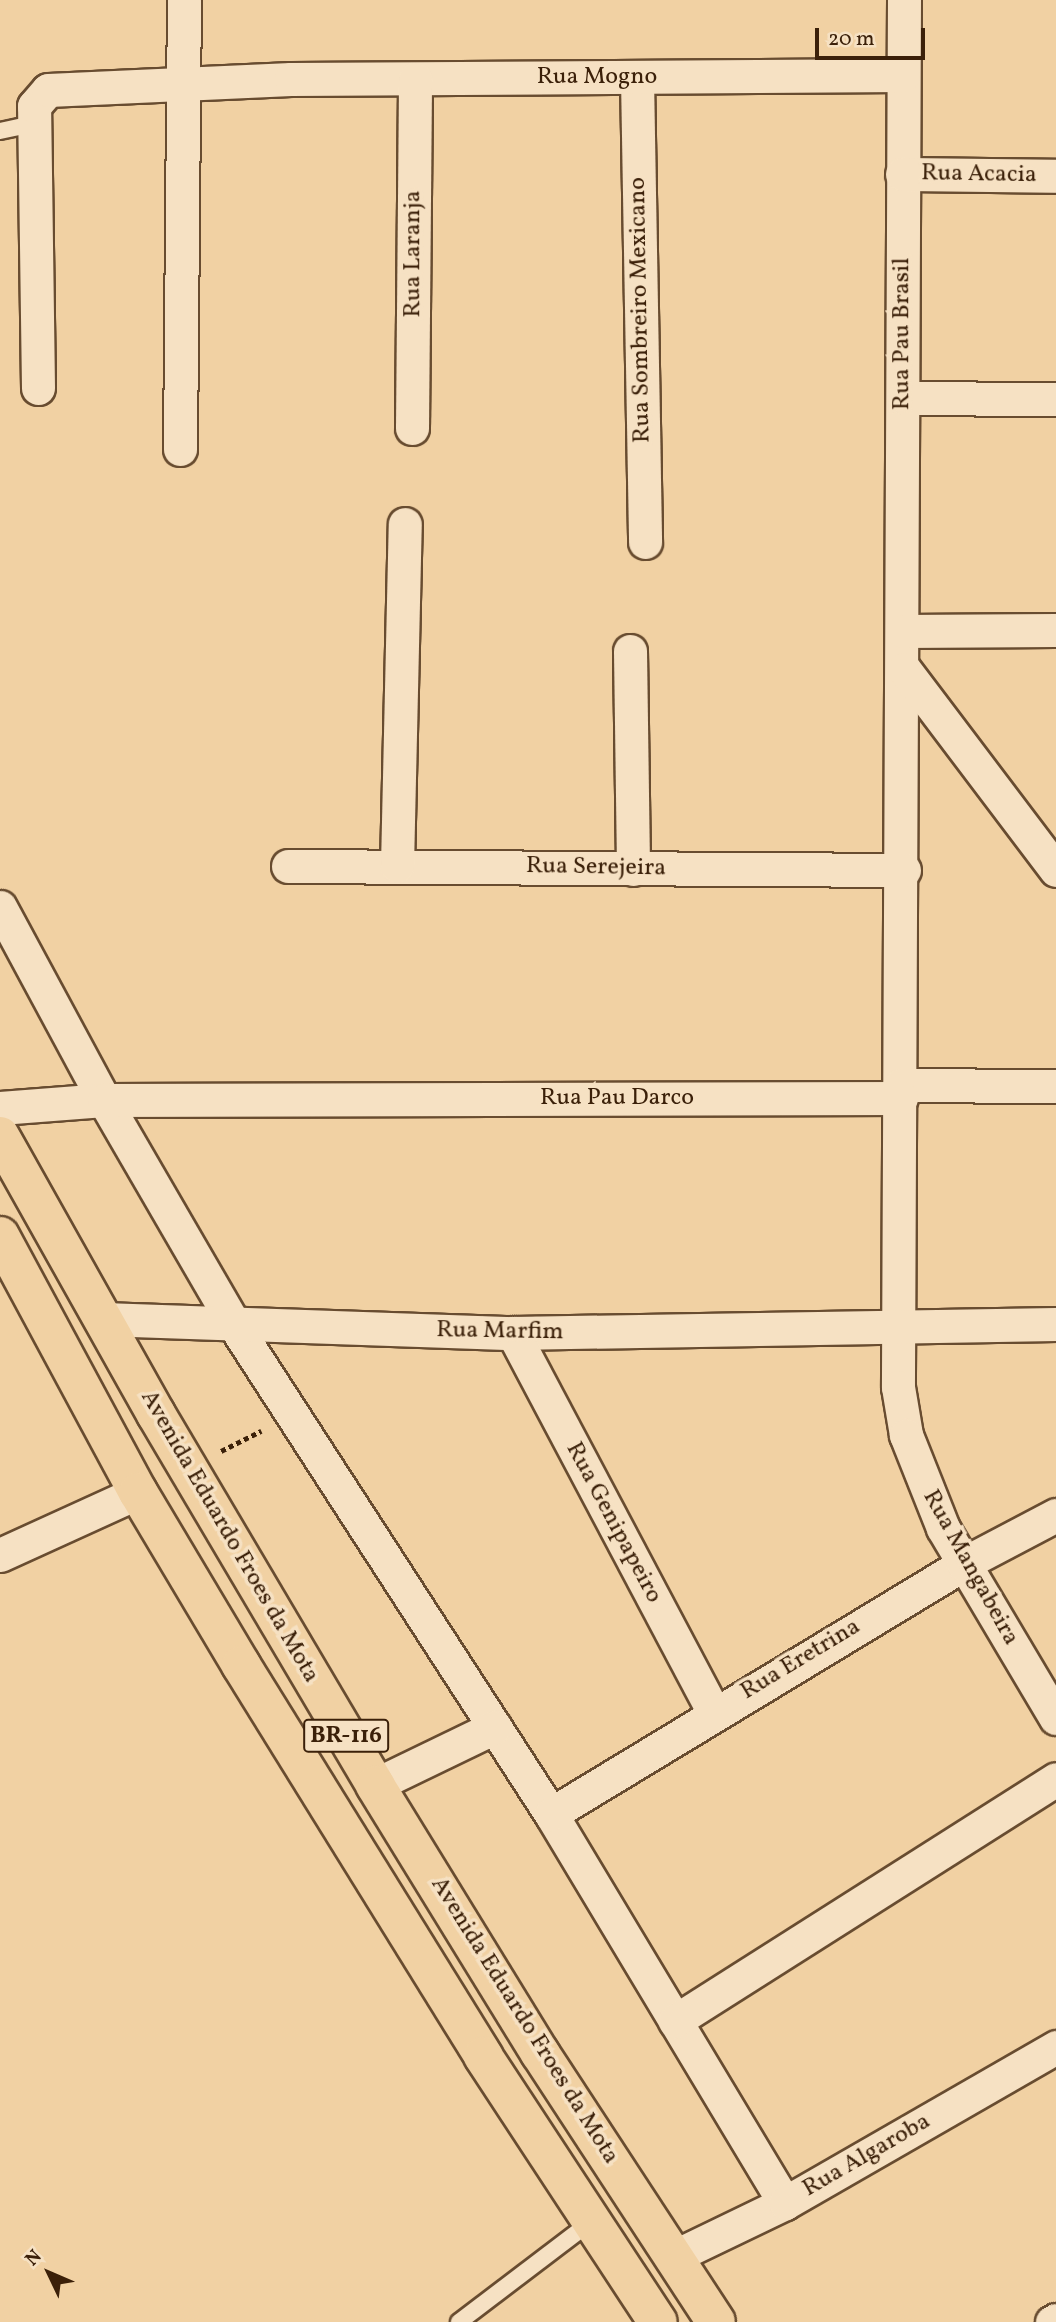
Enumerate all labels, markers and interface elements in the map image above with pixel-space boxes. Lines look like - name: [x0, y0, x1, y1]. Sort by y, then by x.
- scale bar: [818, 14, 928, 58]
- text: 20 m: [828, 25, 874, 54]
- street label: Rua Mogno: [537, 64, 657, 92]
- street label: Rua Acacia: [921, 160, 1037, 190]
- street label: Rua Sombreiro Mexicano: [624, 177, 658, 443]
- street label: Rua Laranja: [400, 190, 428, 318]
- street label: Rua Pau Brasil: [889, 258, 917, 410]
- street label: Rua Serejeira: [526, 852, 666, 884]
- street label: Rua Pau Darco: [540, 1085, 694, 1113]
- street label: Rua Marfim: [436, 1316, 564, 1348]
- street label: Avenida Eduardo Froes da Mota: [133, 1386, 325, 1688]
- street label: Rua Genipapeiro: [558, 1438, 668, 1608]
- street label: Rua Mangabeira: [915, 1485, 1025, 1651]
- street label: Rua Eretrina: [736, 1613, 866, 1707]
- road number: BR-116: [302, 1716, 390, 1756]
- street label: Avenida Eduardo Froes da Mota: [424, 1872, 624, 2170]
- street label: Rua Algaroba: [798, 2108, 936, 2204]
- north arrow: [14, 2238, 84, 2308]
- text: N: [20, 2244, 48, 2272]

